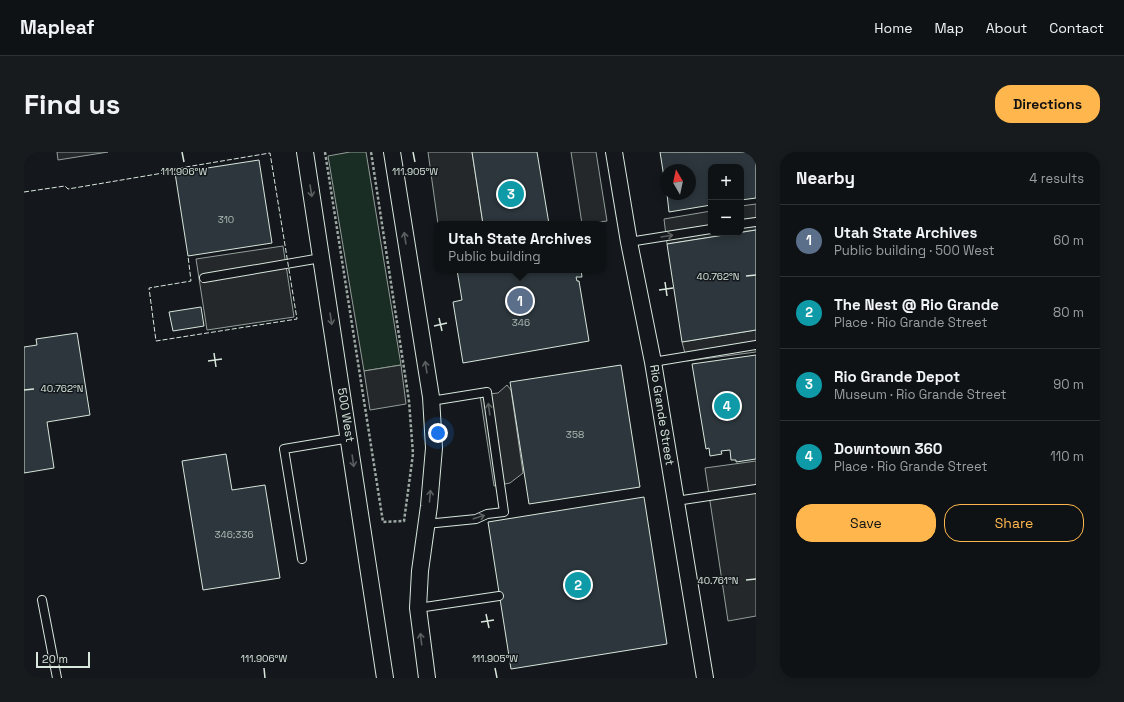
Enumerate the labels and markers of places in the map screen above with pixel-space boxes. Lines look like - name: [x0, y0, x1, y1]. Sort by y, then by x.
- pin: 3: [498, 179, 524, 209]
- pin: 1: [507, 286, 533, 316]
- pin: 4: [714, 391, 740, 421]
- pin: 2: [565, 570, 591, 600]

